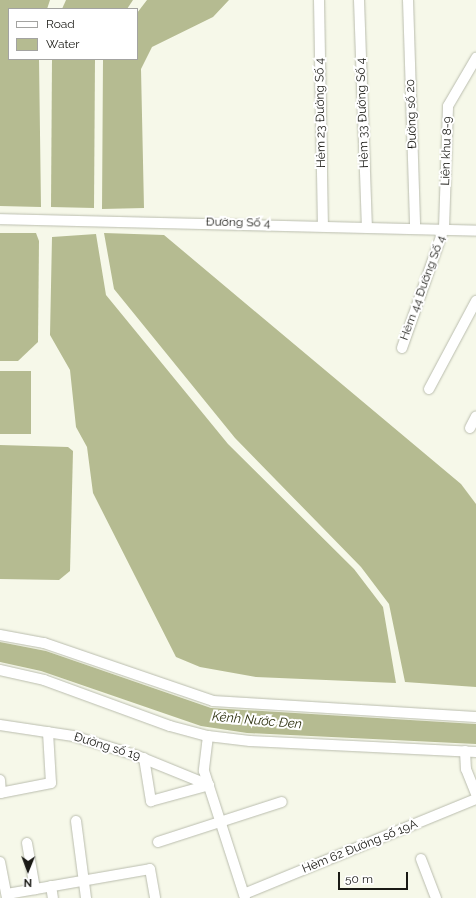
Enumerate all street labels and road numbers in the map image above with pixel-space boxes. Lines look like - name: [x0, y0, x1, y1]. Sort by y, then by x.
- street label: Hẻm 23 Đường Số 4: [313, 58, 329, 168]
- street label: Hẻm 33 Đường Số 4: [354, 58, 372, 168]
- street label: Đường số 20: [404, 79, 420, 149]
- street label: Liên khu 8-9: [439, 116, 455, 186]
- street label: Đường Số 4: [206, 215, 270, 231]
- street label: Hẻm 44 Đường Số 4: [397, 234, 449, 342]
- street label: Đường số 19: [72, 730, 142, 764]
- street label: Hẻm 62 Đường số 19A: [300, 817, 420, 877]

